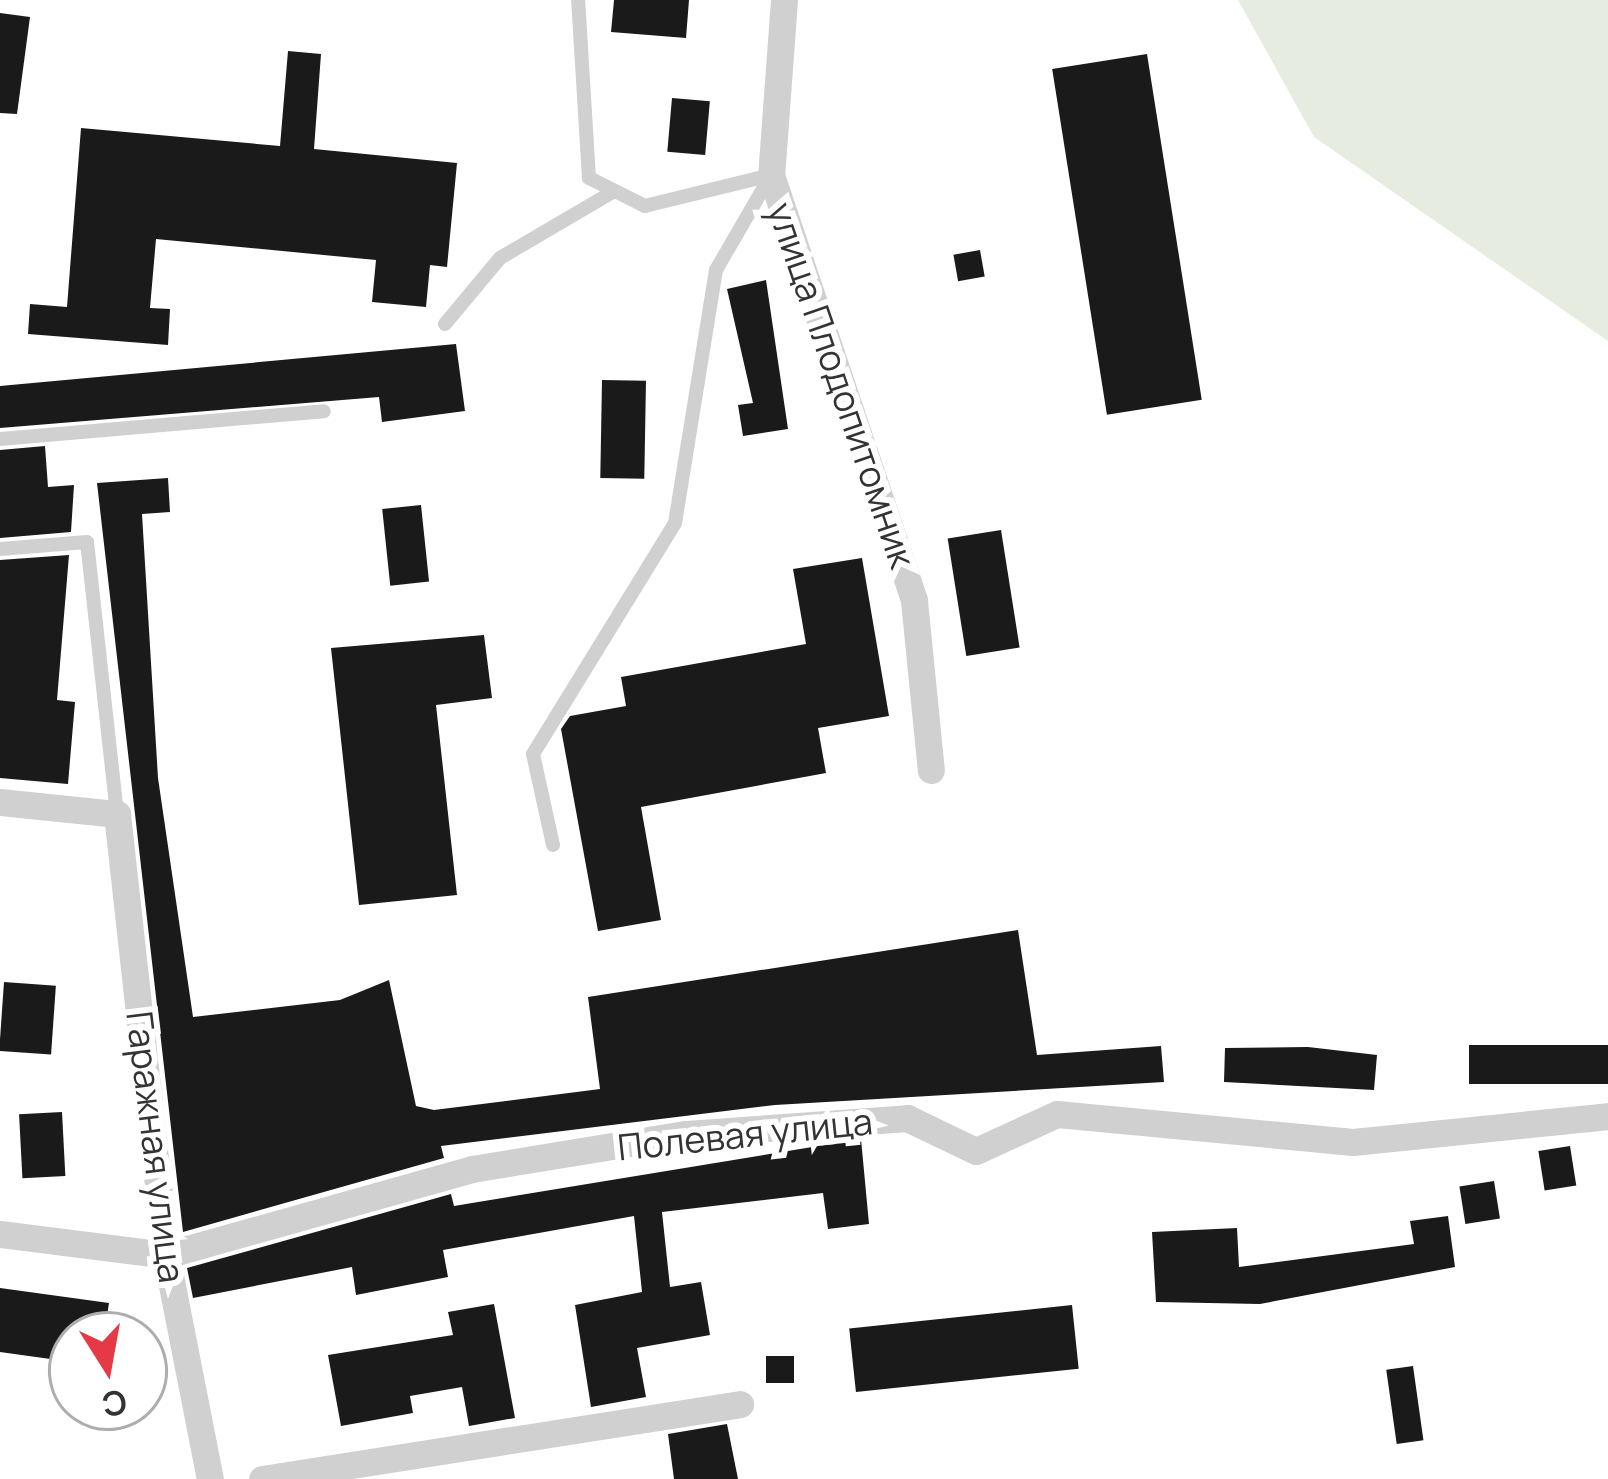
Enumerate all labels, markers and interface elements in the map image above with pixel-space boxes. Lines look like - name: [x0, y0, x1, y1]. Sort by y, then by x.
- street label: улица Плодопитомник: [759, 197, 925, 573]
- street label: Гаражная улица: [118, 1009, 194, 1285]
- street label: Полевая улица: [615, 1099, 875, 1169]
- north arrow: [48, 1311, 168, 1431]
- text: С: [98, 1379, 131, 1428]

